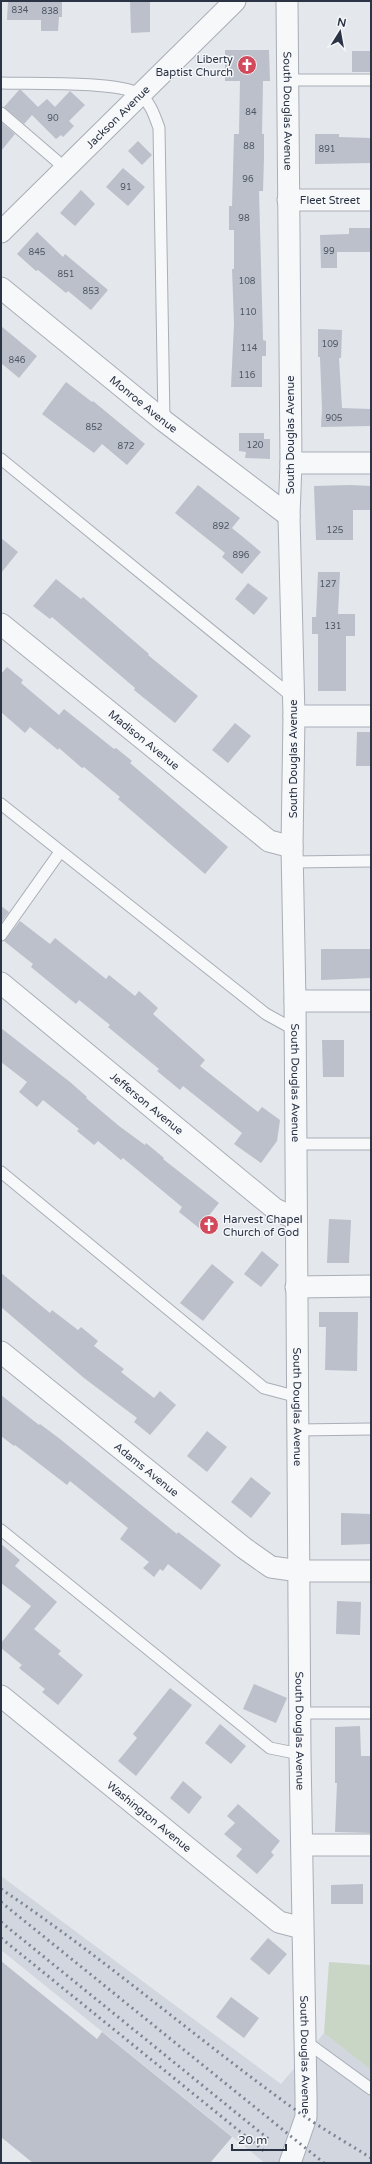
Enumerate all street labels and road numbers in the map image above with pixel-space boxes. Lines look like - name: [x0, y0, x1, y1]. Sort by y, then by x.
- street label: South Douglas Avenue: [281, 51, 295, 170]
- street label: Jackson Avenue: [83, 83, 152, 151]
- street label: Fleet Street: [300, 194, 360, 207]
- street label: Monroe Avenue: [107, 373, 180, 435]
- street label: South Douglas Avenue: [284, 376, 297, 494]
- street label: South Douglas Avenue: [287, 700, 300, 818]
- street label: Madison Avenue: [106, 707, 182, 772]
- street label: South Douglas Avenue: [289, 1023, 302, 1142]
- street label: Jefferson Avenue: [108, 1069, 186, 1137]
- street label: South Douglas Avenue: [291, 1347, 305, 1466]
- street label: Adams Avenue: [112, 1440, 181, 1499]
- street label: South Douglas Avenue: [293, 1671, 307, 1790]
- street label: Washington Avenue: [104, 1778, 194, 1855]
- street label: South Douglas Avenue: [298, 1995, 313, 2114]

